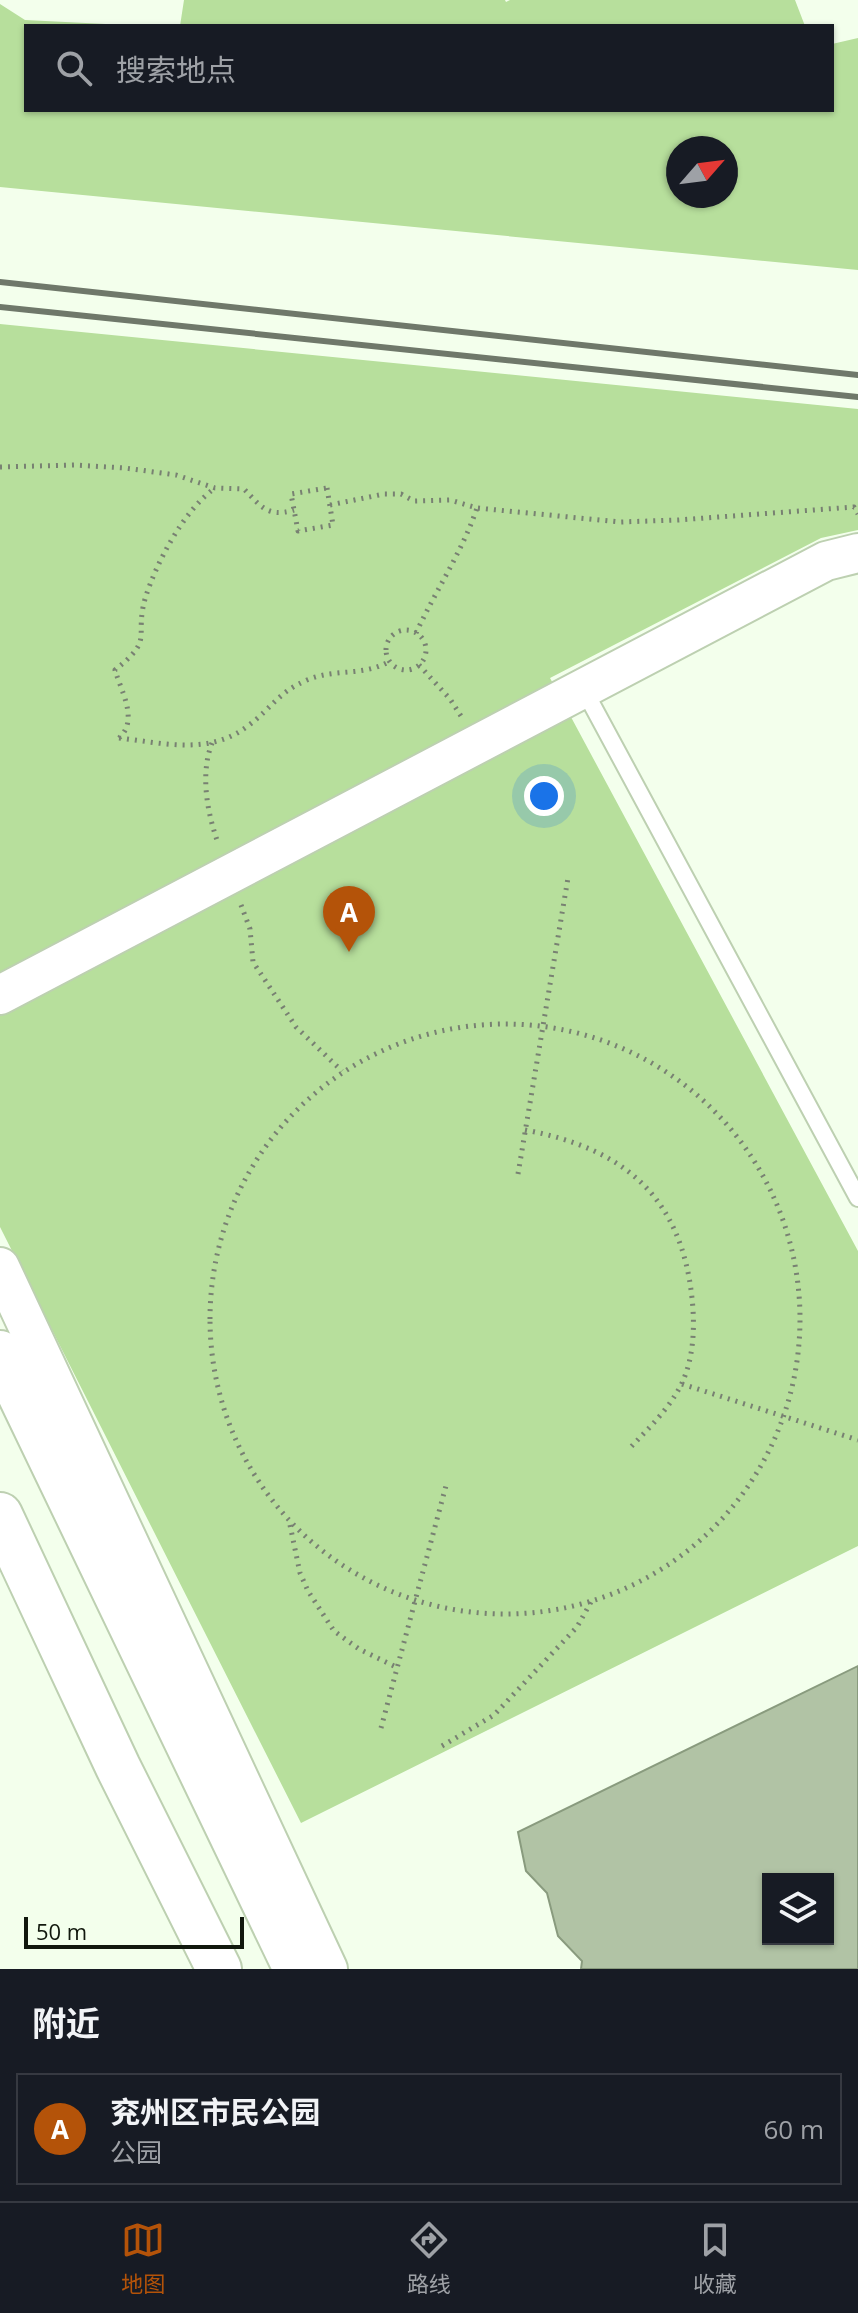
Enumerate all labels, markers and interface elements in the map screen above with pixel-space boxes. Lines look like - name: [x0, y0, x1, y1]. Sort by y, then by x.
- search box: [24, 24, 834, 112]
- icon: search: [52, 46, 96, 90]
- text: 搜索地点: [116, 49, 236, 90]
- north arrow: [666, 136, 738, 208]
- your location: [524, 776, 564, 816]
- pin: A: [323, 886, 375, 952]
- map controls: [762, 1873, 834, 1945]
- button: layers: [762, 1873, 834, 1945]
- scale bar: [24, 1913, 244, 1949]
- text: 50 m: [36, 1916, 87, 1946]
- text: 附近: [32, 2000, 100, 2046]
- text: 兖州区市民公园: [110, 2091, 320, 2132]
- text: A: [51, 2111, 69, 2147]
- text: 60 m: [763, 2111, 824, 2147]
- text: 公园: [110, 2134, 162, 2170]
- tab: 地图: [121, 2218, 165, 2298]
- tab: 路线: [407, 2218, 451, 2298]
- tab: 收藏: [693, 2218, 737, 2298]

